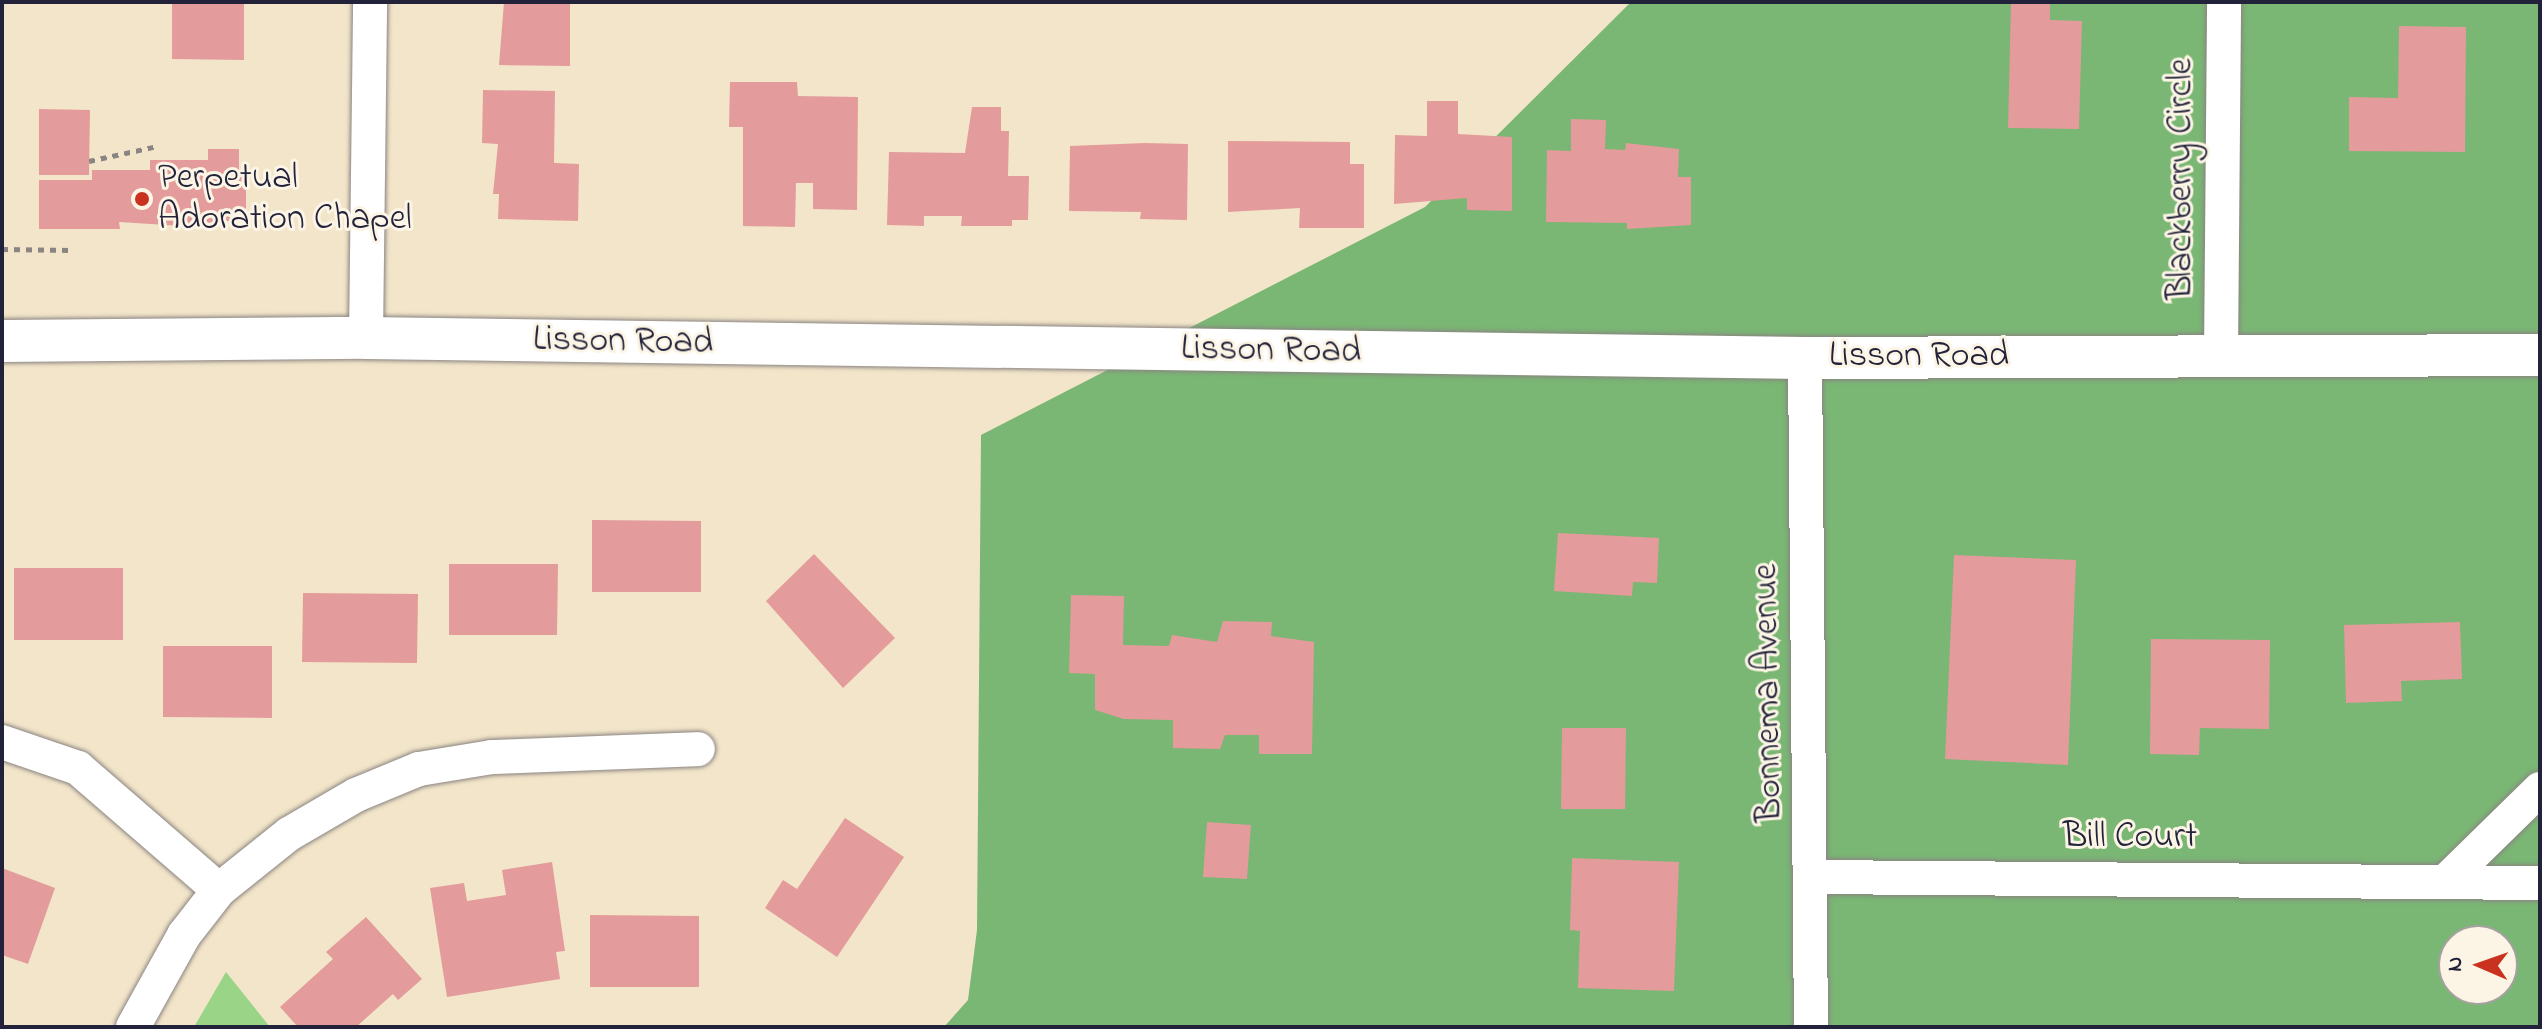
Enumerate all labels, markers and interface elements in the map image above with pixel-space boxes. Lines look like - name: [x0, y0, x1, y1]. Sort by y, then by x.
- street label: Blackberry Circle: [2160, 58, 2204, 300]
- place label: Perpetual Adoration Chapel: [158, 156, 412, 241]
- marker: Perpetual Adoration Chapel: [133, 190, 151, 208]
- street label: Lisson Road: [533, 319, 713, 365]
- street label: Lisson Road: [1181, 328, 1361, 374]
- street label: Lisson Road: [1829, 335, 2009, 379]
- street label: Bonnema Avenue: [1745, 563, 1793, 823]
- street label: Bill Court: [2063, 816, 2197, 860]
- north arrow: [2438, 925, 2518, 1005]
- text: N: [2440, 956, 2472, 972]

